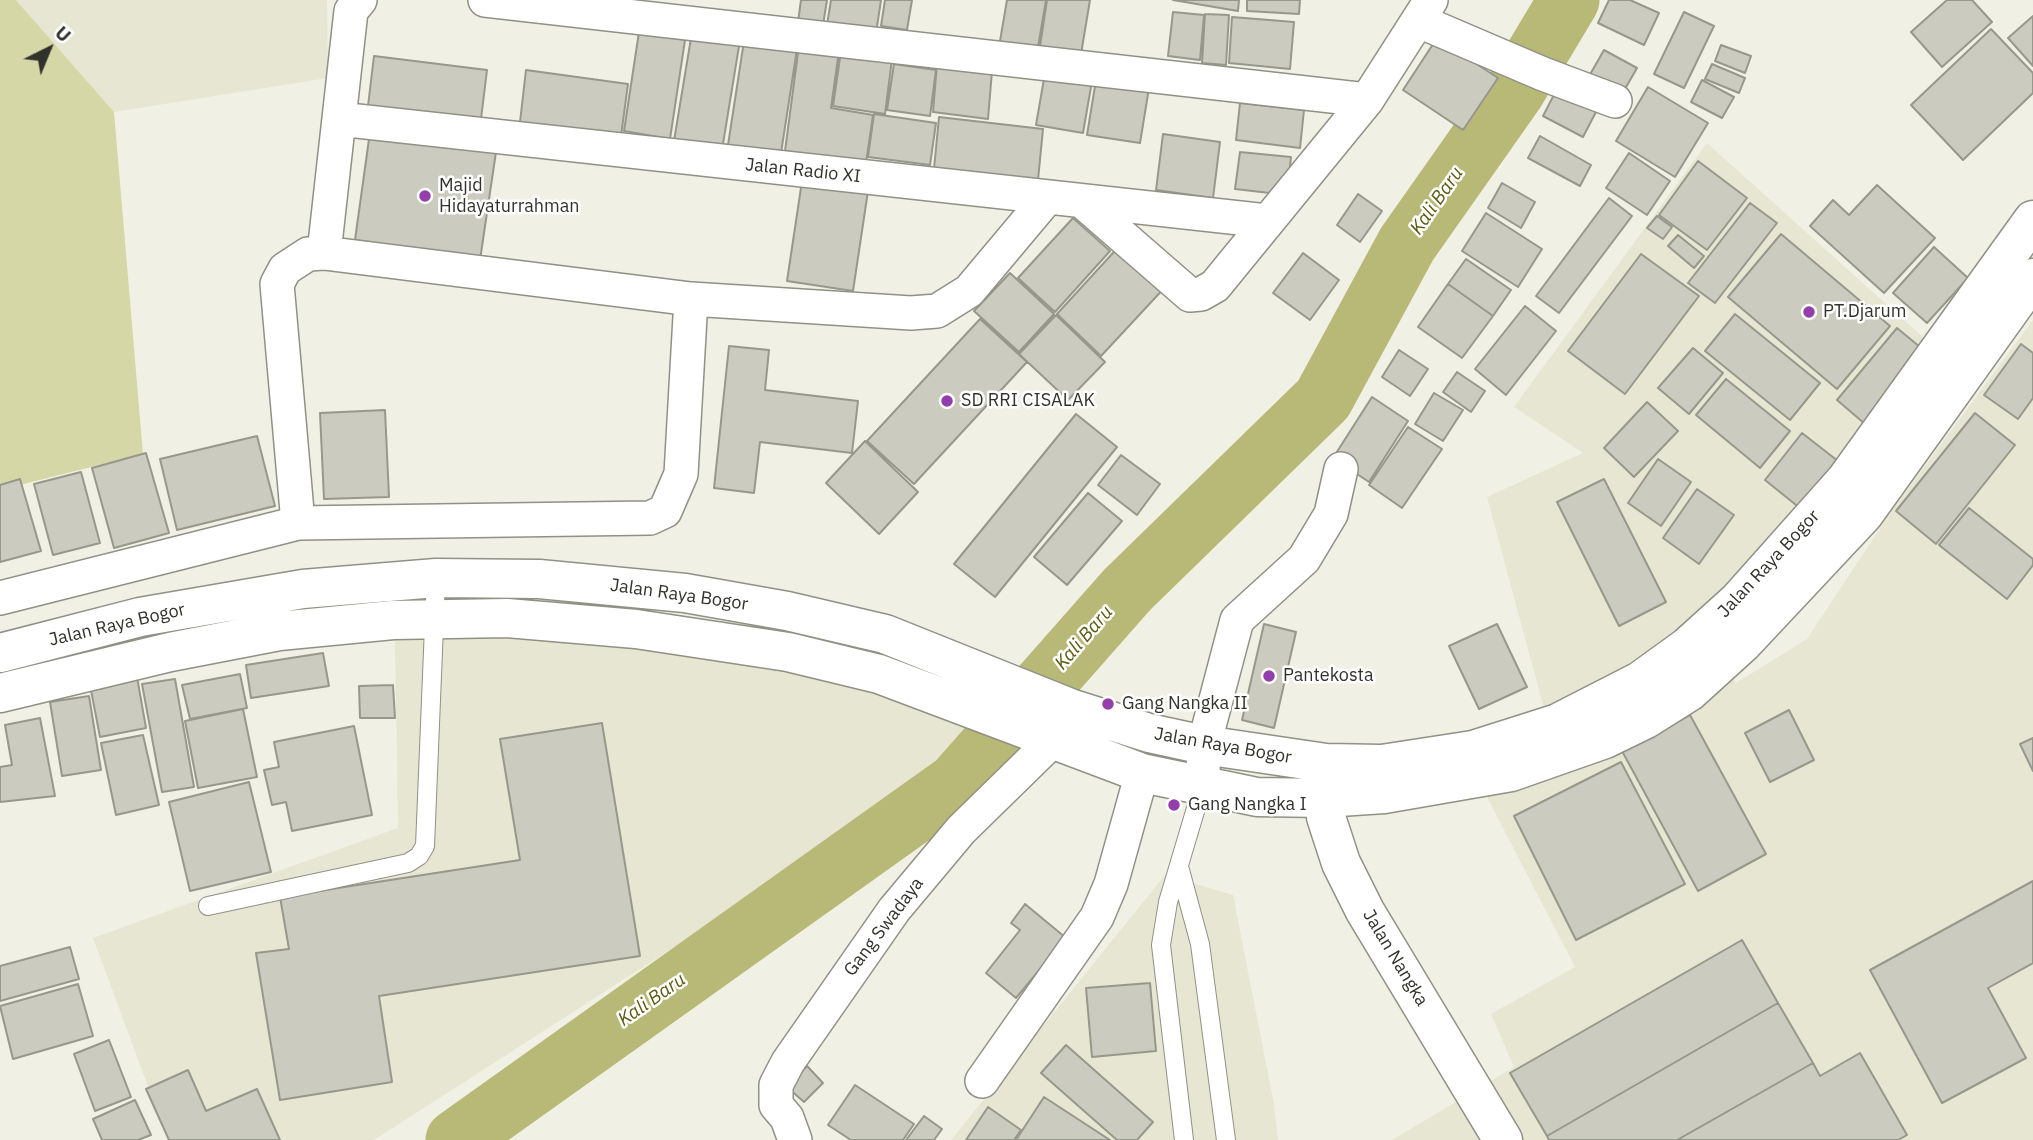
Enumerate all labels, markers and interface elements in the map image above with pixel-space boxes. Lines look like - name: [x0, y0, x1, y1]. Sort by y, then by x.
- north arrow: [14, 14, 84, 84]
- text: U: [50, 20, 76, 47]
- street label: Jalan Radio XI: [744, 154, 862, 188]
- water label: Kali Baru: [1406, 163, 1468, 239]
- place label: Majid Hidayaturrahman: [439, 175, 580, 218]
- marker: Majid Hidayaturrahman: [417, 188, 433, 204]
- place label: PT.Djarum: [1823, 301, 1906, 323]
- marker: PT.Djarum: [1801, 304, 1817, 320]
- place label: SD RRI CISALAK: [961, 390, 1095, 412]
- marker: SD RRI CISALAK: [939, 393, 955, 409]
- street label: Jalan Raya Bogor: [1714, 506, 1824, 622]
- street label: Jalan Raya Bogor: [609, 575, 749, 615]
- street label: Jalan Raya Bogor: [47, 599, 187, 651]
- water label: Kali Baru: [1050, 601, 1118, 675]
- place label: Pantekosta: [1283, 665, 1374, 687]
- marker: Pantekosta: [1261, 668, 1277, 684]
- place label: Gang Nangka II: [1122, 693, 1248, 715]
- marker: Gang Nangka II: [1100, 696, 1116, 712]
- street label: Jalan Raya Bogor: [1153, 723, 1293, 769]
- place label: Gang Nangka I: [1188, 794, 1307, 816]
- marker: Gang Nangka I: [1166, 797, 1182, 813]
- street label: Gang Swadaya: [840, 873, 928, 981]
- street label: Jalan Nangka: [1358, 906, 1432, 1010]
- water label: Kali Baru: [614, 969, 690, 1031]

